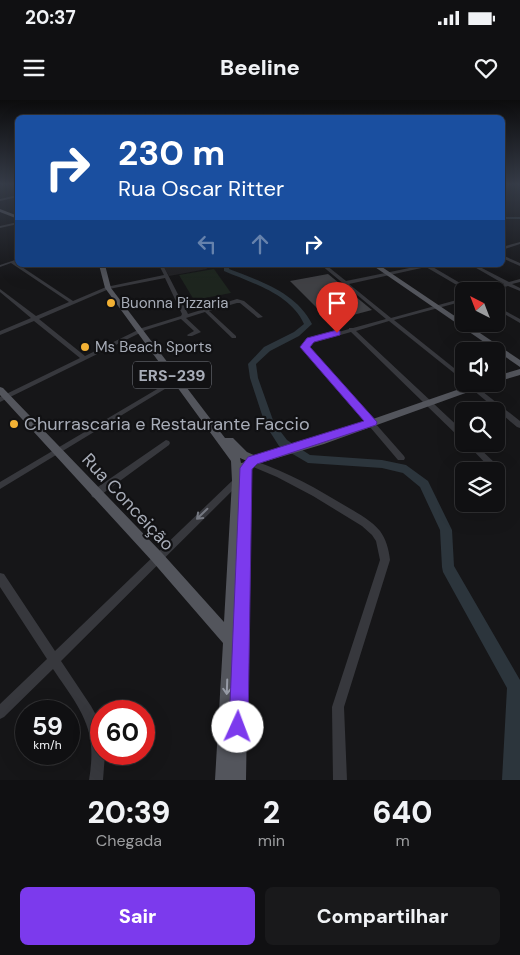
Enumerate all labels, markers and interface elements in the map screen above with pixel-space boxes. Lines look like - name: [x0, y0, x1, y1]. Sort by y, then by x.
- text: 20:37: [25, 5, 76, 30]
- text: Beeline: [220, 53, 300, 82]
- icon: menu: [20, 54, 48, 82]
- icon: heart: [472, 54, 500, 82]
- text: 230 m: [118, 130, 225, 176]
- icon: right: [35, 135, 100, 200]
- text: Rua Oscar Ritter: [118, 174, 284, 203]
- icon: left: [193, 230, 221, 258]
- icon: ahead: [246, 230, 274, 258]
- icon: right: [299, 230, 327, 258]
- pin: [316, 282, 358, 333]
- north arrow: [455, 282, 505, 332]
- map controls: [455, 282, 505, 512]
- icon: arrive: [323, 289, 351, 317]
- place label: Buonna Pizzaria: [121, 293, 228, 313]
- marker: Buonna Pizzaria: [105, 297, 117, 309]
- place label: Ms Beach Sports: [95, 337, 212, 357]
- marker: Ms Beach Sports: [79, 341, 91, 353]
- button: sound: [455, 342, 505, 392]
- road number: ERS-239: [133, 362, 211, 388]
- button: search: [455, 402, 505, 452]
- place label: Churrascaria e Restaurante Faccio: [24, 412, 310, 436]
- marker: Churrascaria e Restaurante Faccio: [8, 418, 20, 430]
- street label: Rua Conceição: [77, 448, 179, 556]
- button: layers: [455, 462, 505, 512]
- one-way arrow: [195, 508, 208, 520]
- one-way arrow: [223, 679, 232, 695]
- speed limit sign: 60: [90, 700, 155, 765]
- position arrow: [211, 700, 263, 752]
- text: 59: [32, 710, 63, 743]
- text: km/h: [33, 737, 62, 753]
- text: 20:39: [88, 793, 170, 832]
- text: 2: [263, 793, 280, 832]
- text: 640: [373, 793, 432, 832]
- text: Chegada: [96, 830, 162, 851]
- text: min: [258, 830, 285, 851]
- text: m: [395, 830, 410, 851]
- button: Sair: [20, 887, 255, 945]
- button: Compartilhar: [265, 887, 500, 945]

